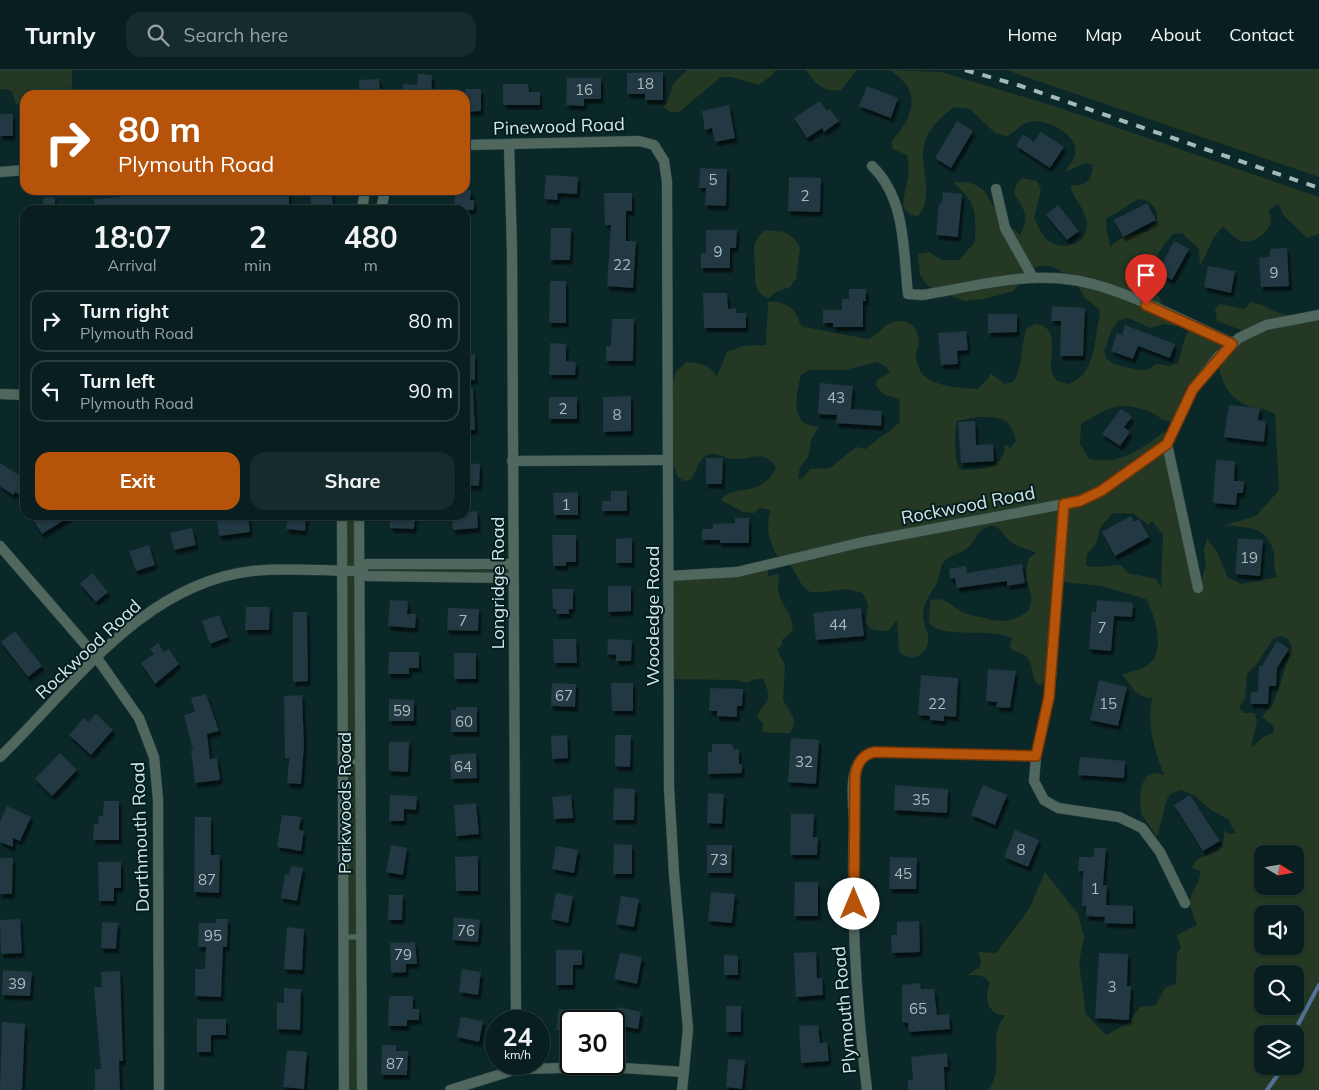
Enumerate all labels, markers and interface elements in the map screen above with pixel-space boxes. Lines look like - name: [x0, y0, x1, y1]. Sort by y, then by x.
- search box: [126, 12, 476, 57]
- text: Turnly: [25, 20, 96, 50]
- icon: search: [144, 21, 172, 49]
- text: Search here: [184, 23, 288, 47]
- text: Home: [1007, 23, 1057, 46]
- text: Map: [1085, 23, 1122, 46]
- text: About: [1150, 23, 1201, 46]
- text: Contact: [1229, 23, 1294, 46]
- house number: 18: [636, 74, 654, 93]
- house number: 16: [575, 80, 593, 99]
- text: 80 m: [118, 107, 201, 151]
- icon: right: [35, 110, 100, 175]
- street label: Pinewood Road: [493, 112, 625, 140]
- text: Plymouth Road: [118, 150, 274, 178]
- house number: 5: [708, 170, 718, 189]
- house number: 2: [800, 186, 810, 205]
- text: 18:07: [92, 218, 172, 256]
- text: 2: [249, 218, 267, 256]
- text: 480: [344, 218, 398, 256]
- house number: 9: [713, 242, 723, 261]
- pin: [1125, 254, 1167, 305]
- text: Arrival: [108, 255, 157, 275]
- text: min: [244, 255, 271, 275]
- text: m: [364, 255, 378, 275]
- house number: 22: [613, 255, 631, 274]
- icon: arrive: [1132, 261, 1160, 289]
- house number: 9: [1269, 263, 1279, 282]
- text: Turn right: [80, 299, 169, 323]
- icon: right: [37, 307, 65, 335]
- text: 80 m: [409, 309, 453, 333]
- text: Plymouth Road: [80, 323, 194, 343]
- text: Turn left: [80, 369, 155, 393]
- icon: left: [37, 377, 65, 405]
- text: 90 m: [409, 379, 453, 403]
- house number: 43: [827, 388, 845, 407]
- text: Plymouth Road: [80, 393, 194, 413]
- house number: 2: [558, 399, 568, 418]
- house number: 8: [612, 405, 622, 424]
- button: Exit: [35, 452, 240, 510]
- button: Share: [250, 452, 455, 510]
- street label: Rockwood Road: [899, 481, 1037, 529]
- house number: 1: [561, 495, 571, 514]
- street label: Longridge Road: [486, 517, 509, 649]
- street label: Woodedge Road: [641, 546, 664, 686]
- house number: 19: [1240, 548, 1258, 567]
- street label: Rockwood Road: [30, 594, 146, 704]
- house number: 7: [458, 611, 468, 630]
- house number: 44: [829, 615, 847, 634]
- house number: 7: [1097, 618, 1107, 637]
- house number: 67: [555, 686, 573, 705]
- house number: 22: [928, 694, 946, 713]
- house number: 15: [1099, 694, 1117, 713]
- house number: 59: [393, 701, 411, 720]
- house number: 60: [455, 712, 473, 731]
- street label: Parkwoods Road: [333, 732, 356, 874]
- house number: 32: [795, 752, 813, 771]
- house number: 64: [454, 757, 472, 776]
- street label: Darthmouth Road: [126, 762, 154, 912]
- house number: 35: [912, 790, 930, 809]
- house number: 8: [1016, 840, 1026, 859]
- north arrow: [1254, 845, 1304, 895]
- map controls: [1254, 845, 1304, 1075]
- house number: 73: [710, 850, 728, 869]
- house number: 45: [894, 864, 912, 883]
- house number: 87: [198, 870, 216, 889]
- position arrow: [827, 877, 879, 929]
- house number: 1: [1090, 879, 1100, 898]
- button: sound: [1254, 905, 1304, 955]
- house number: 76: [457, 921, 475, 940]
- house number: 95: [204, 926, 222, 945]
- house number: 79: [394, 945, 412, 964]
- street label: Plymouth Road: [827, 945, 861, 1075]
- button: search: [1254, 965, 1304, 1015]
- house number: 39: [8, 974, 26, 993]
- house number: 3: [1107, 977, 1117, 996]
- house number: 65: [909, 999, 927, 1018]
- speed limit sign: 30: [560, 1010, 625, 1075]
- text: 24: [502, 1021, 533, 1052]
- button: layers: [1254, 1025, 1304, 1075]
- text: km/h: [504, 1047, 531, 1062]
- house number: 87: [386, 1054, 404, 1073]

